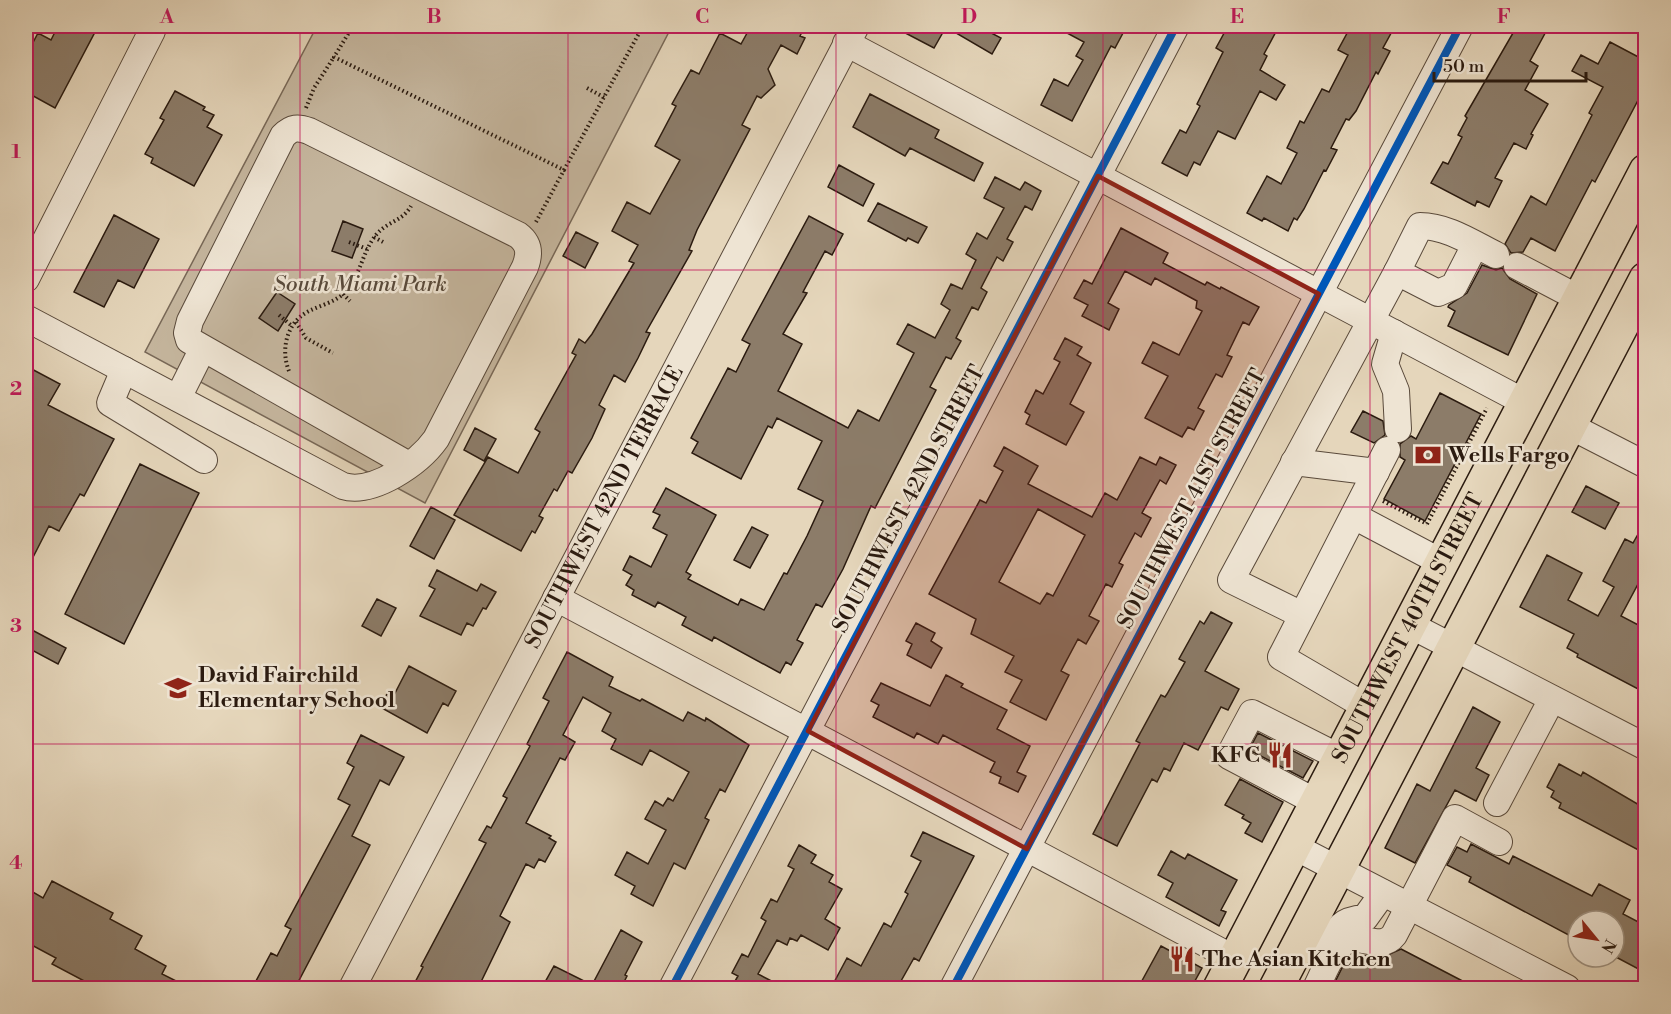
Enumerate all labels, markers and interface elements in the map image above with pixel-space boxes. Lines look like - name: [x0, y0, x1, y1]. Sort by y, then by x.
- text: A: [159, 5, 175, 30]
- text: B: [426, 5, 442, 30]
- text: C: [695, 5, 709, 30]
- text: D: [961, 5, 977, 30]
- text: E: [1230, 5, 1244, 30]
- text: F: [1497, 5, 1511, 30]
- scale bar: [1434, 45, 1586, 83]
- text: 50 m: [1443, 55, 1485, 78]
- text: 1: [11, 140, 21, 165]
- park label: South Miami Park: [273, 271, 447, 298]
- street label: SOUTHWEST 42ND TERRACE: [519, 361, 689, 653]
- street label: SOUTHWEST 42ND STREET: [827, 361, 991, 637]
- street label: SOUTHWEST 41ST STREET: [1112, 364, 1272, 634]
- text: 2: [10, 377, 22, 402]
- bank icon: Wells Fargo: [1413, 440, 1443, 470]
- place label: Wells Fargo: [1447, 442, 1570, 469]
- street label: SOUTHWEST 40TH STREET: [1326, 488, 1489, 768]
- text: 3: [10, 614, 22, 639]
- place label: David Fairchild Elementary School: [198, 662, 395, 714]
- school or university icon: David Fairchild Elementary School: [163, 673, 193, 703]
- restaurant icon: KFC: [1265, 740, 1295, 770]
- place label: KFC: [1211, 742, 1260, 769]
- text: 4: [9, 851, 23, 876]
- north arrow: [1566, 909, 1626, 969]
- text: N: [1596, 936, 1620, 957]
- restaurant icon: The Asian Kitchen: [1167, 944, 1197, 974]
- place label: The Asian Kitchen: [1202, 946, 1391, 973]

